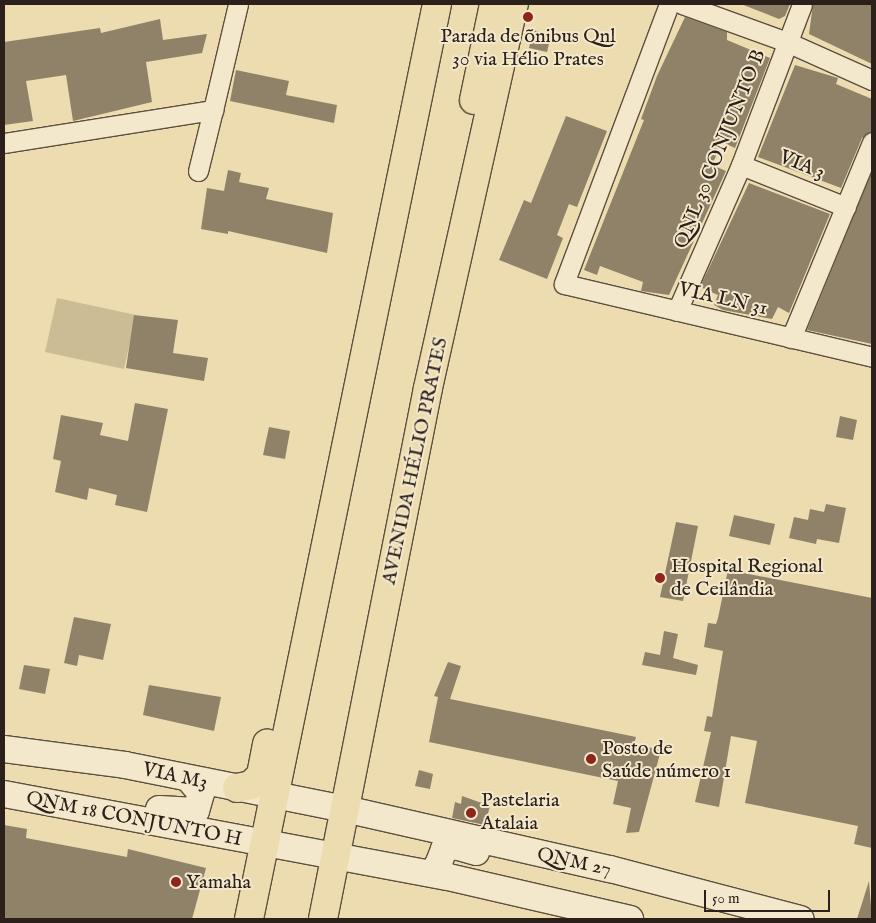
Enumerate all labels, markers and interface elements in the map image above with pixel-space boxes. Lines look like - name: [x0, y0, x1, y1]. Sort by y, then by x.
- marker: Parada de õnibus Qnl 30 via Hélio Prates: [522, 11, 534, 23]
- place label: Parada de õnibus Qnl 30 via Hélio Prates: [440, 25, 616, 72]
- street label: QNL 30 CONJUNTO B: [669, 46, 771, 252]
- street label: VIA 3: [776, 145, 828, 185]
- street label: VIA LN 31: [676, 277, 770, 321]
- street label: AVENIDA HÉLIO PRATES: [377, 335, 453, 587]
- place label: Hospital Regional de Ceilândia: [671, 554, 823, 601]
- marker: Hospital Regional de Ceilândia: [653, 571, 667, 585]
- place label: Posto de Saúde número 1: [602, 736, 731, 783]
- marker: Posto de Saúde número 1: [584, 752, 598, 766]
- street label: VIA M3: [140, 757, 210, 795]
- street label: QNM 18 CONJUNTO H: [24, 786, 244, 852]
- place label: Pastelaria Atalaia: [481, 789, 560, 836]
- marker: Pastelaria Atalaia: [465, 807, 477, 819]
- street label: QNM 27: [535, 842, 613, 882]
- place label: Yamaha: [186, 870, 251, 894]
- marker: Yamaha: [170, 876, 182, 888]
- scale bar: [706, 880, 832, 912]
- text: 50 m: [712, 889, 740, 908]

